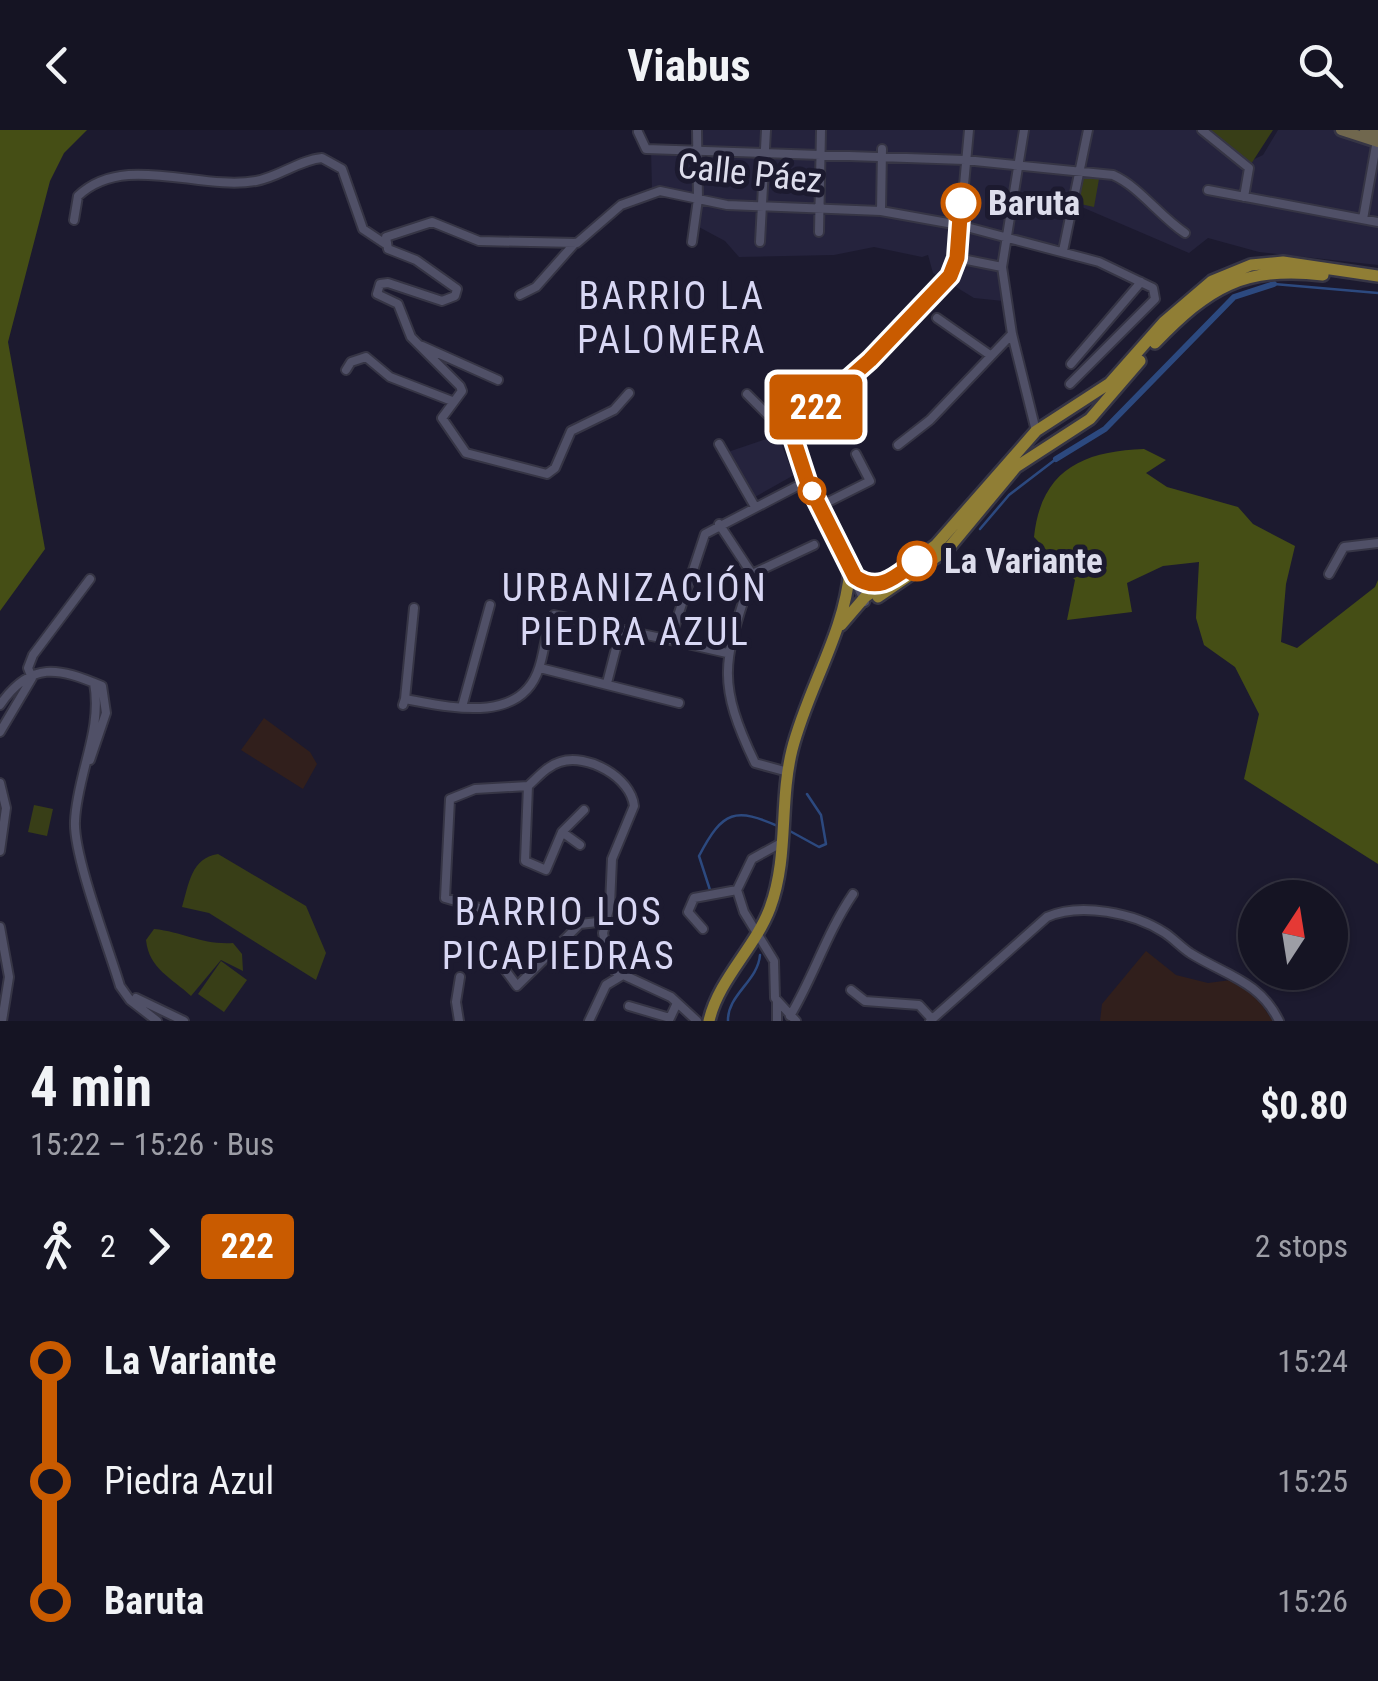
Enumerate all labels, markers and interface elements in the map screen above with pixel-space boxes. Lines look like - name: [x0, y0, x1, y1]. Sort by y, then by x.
- icon: back: [30, 38, 85, 93]
- icon: search: [1293, 38, 1348, 93]
- text: Viabus: [627, 39, 751, 92]
- street label: Calle Páez: [676, 146, 824, 201]
- place label: Baruta: [988, 183, 1080, 224]
- marker: Baruta: [942, 184, 980, 222]
- district label: BARRIO LA PALOMERA: [577, 274, 767, 362]
- line badge: 222: [758, 374, 874, 440]
- text: 222: [789, 387, 843, 428]
- unlabelled marker: [799, 478, 825, 504]
- place label: La Variante: [944, 541, 1103, 582]
- marker: La Variante: [898, 542, 936, 580]
- district label: URBANIZACIÓN PIEDRA AZUL: [502, 565, 768, 654]
- north arrow: [1238, 880, 1348, 990]
- map controls: [1238, 880, 1348, 990]
- district label: BARRIO LOS PICAPIEDRAS: [442, 890, 676, 978]
- text: 4 min: [30, 1055, 152, 1119]
- text: $0.80: [1260, 1084, 1348, 1128]
- text: 15:22 – 15:26 · Bus: [30, 1125, 274, 1163]
- icon: walk: [30, 1219, 85, 1274]
- icon: forward: [131, 1219, 186, 1274]
- text: 222: [221, 1226, 274, 1267]
- text: 2: [100, 1227, 116, 1265]
- text: 2 stops: [1255, 1227, 1348, 1265]
- text: La Variante: [104, 1339, 276, 1383]
- text: 15:24: [1277, 1342, 1348, 1380]
- text: Piedra Azul: [104, 1459, 274, 1503]
- text: 15:25: [1277, 1462, 1348, 1500]
- text: Baruta: [104, 1579, 204, 1623]
- text: 15:26: [1277, 1582, 1348, 1620]

